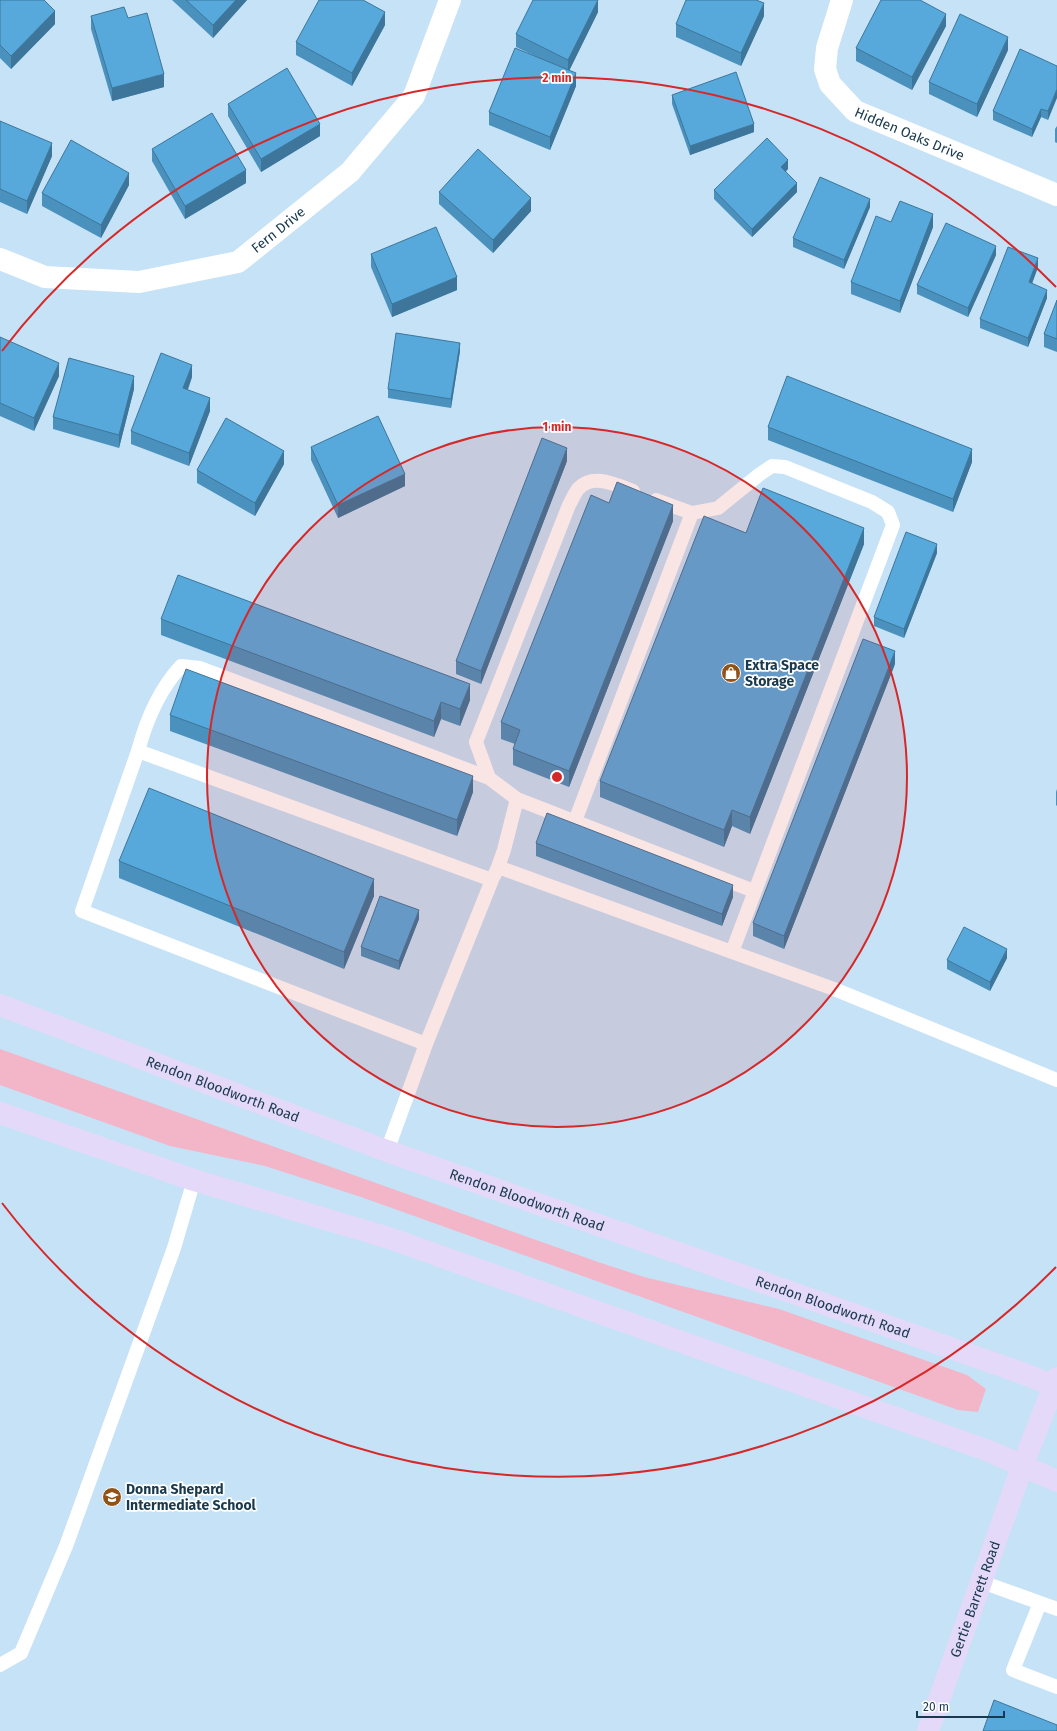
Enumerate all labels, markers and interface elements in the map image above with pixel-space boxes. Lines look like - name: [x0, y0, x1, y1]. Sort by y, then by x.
- text: 2 min: [542, 71, 572, 85]
- street label: Hidden Oaks Drive: [852, 103, 967, 164]
- street label: Fern Drive: [248, 203, 308, 257]
- text: 1 min: [543, 420, 571, 434]
- place label: Extra Space Storage: [745, 657, 819, 690]
- shop icon: Extra Space Storage: [720, 662, 742, 684]
- centre of rings: [550, 770, 564, 784]
- street label: Rendon Bloodworth Road: [143, 1052, 302, 1126]
- street label: Rendon Bloodworth Road: [447, 1165, 607, 1235]
- street label: Rendon Bloodworth Road: [753, 1272, 913, 1342]
- place label: Donna Shepard Intermediate School: [126, 1481, 257, 1514]
- school or university icon: Donna Shepard Intermediate School: [101, 1486, 123, 1508]
- street label: Gertie Barrett Road: [946, 1539, 1004, 1660]
- scale bar: [917, 1693, 1004, 1719]
- text: 20 m: [923, 1700, 949, 1714]

